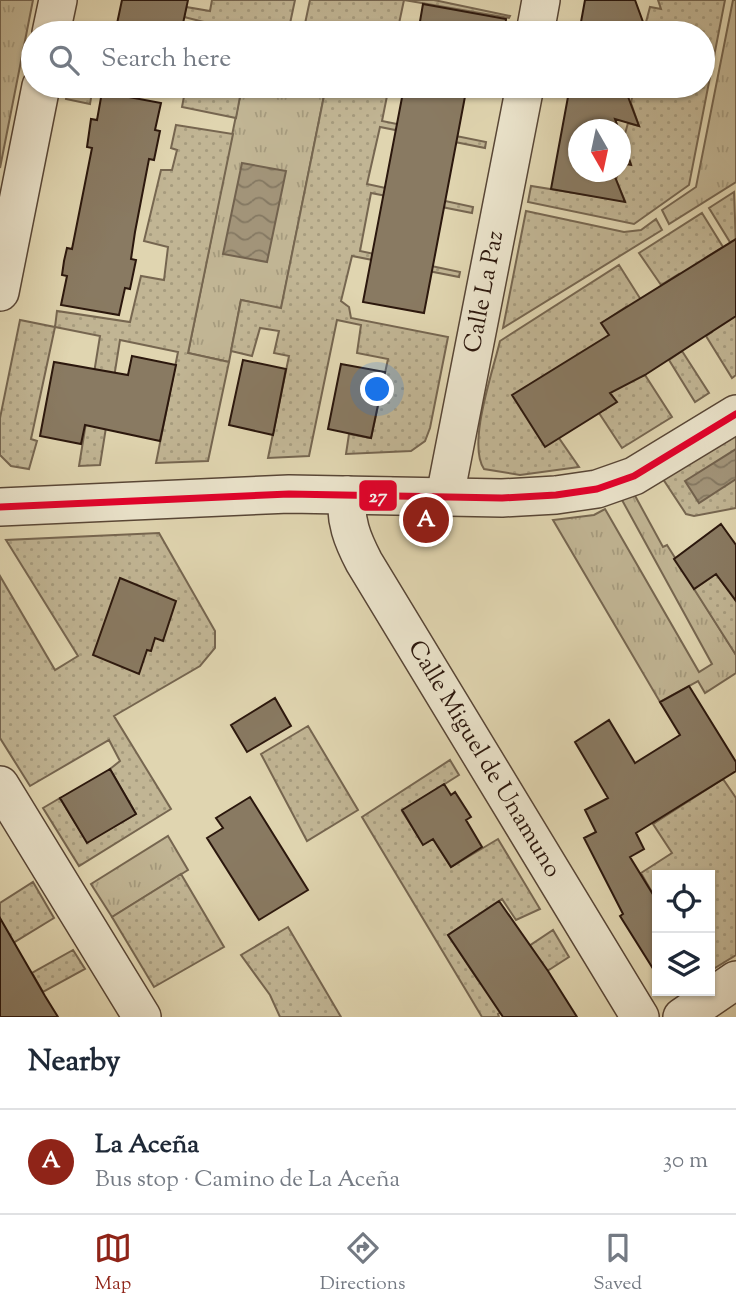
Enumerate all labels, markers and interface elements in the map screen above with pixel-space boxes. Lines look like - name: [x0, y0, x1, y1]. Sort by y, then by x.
- search box: [21, 21, 715, 98]
- icon: search: [45, 41, 83, 79]
- text: Search here: [101, 41, 231, 78]
- north arrow: [568, 119, 631, 182]
- street label: Calle La Paz: [456, 228, 513, 356]
- your location: [360, 372, 394, 406]
- line badge: 27: [358, 479, 398, 512]
- text: 27: [369, 484, 388, 511]
- pin: A: [403, 494, 449, 546]
- street label: Calle Miguel de Unamuno: [399, 634, 569, 884]
- map controls: [652, 870, 715, 996]
- button: locate: [652, 870, 715, 933]
- button: layers: [652, 933, 715, 996]
- text: Nearby: [28, 1041, 120, 1084]
- text: La Aceña: [95, 1127, 199, 1164]
- text: A: [42, 1145, 60, 1178]
- text: 30 m: [663, 1145, 708, 1178]
- text: Bus stop · Camino de La Aceña: [95, 1164, 400, 1197]
- tab: Map: [94, 1229, 132, 1298]
- tab: Directions: [320, 1229, 405, 1298]
- tab: Saved: [593, 1229, 642, 1298]

